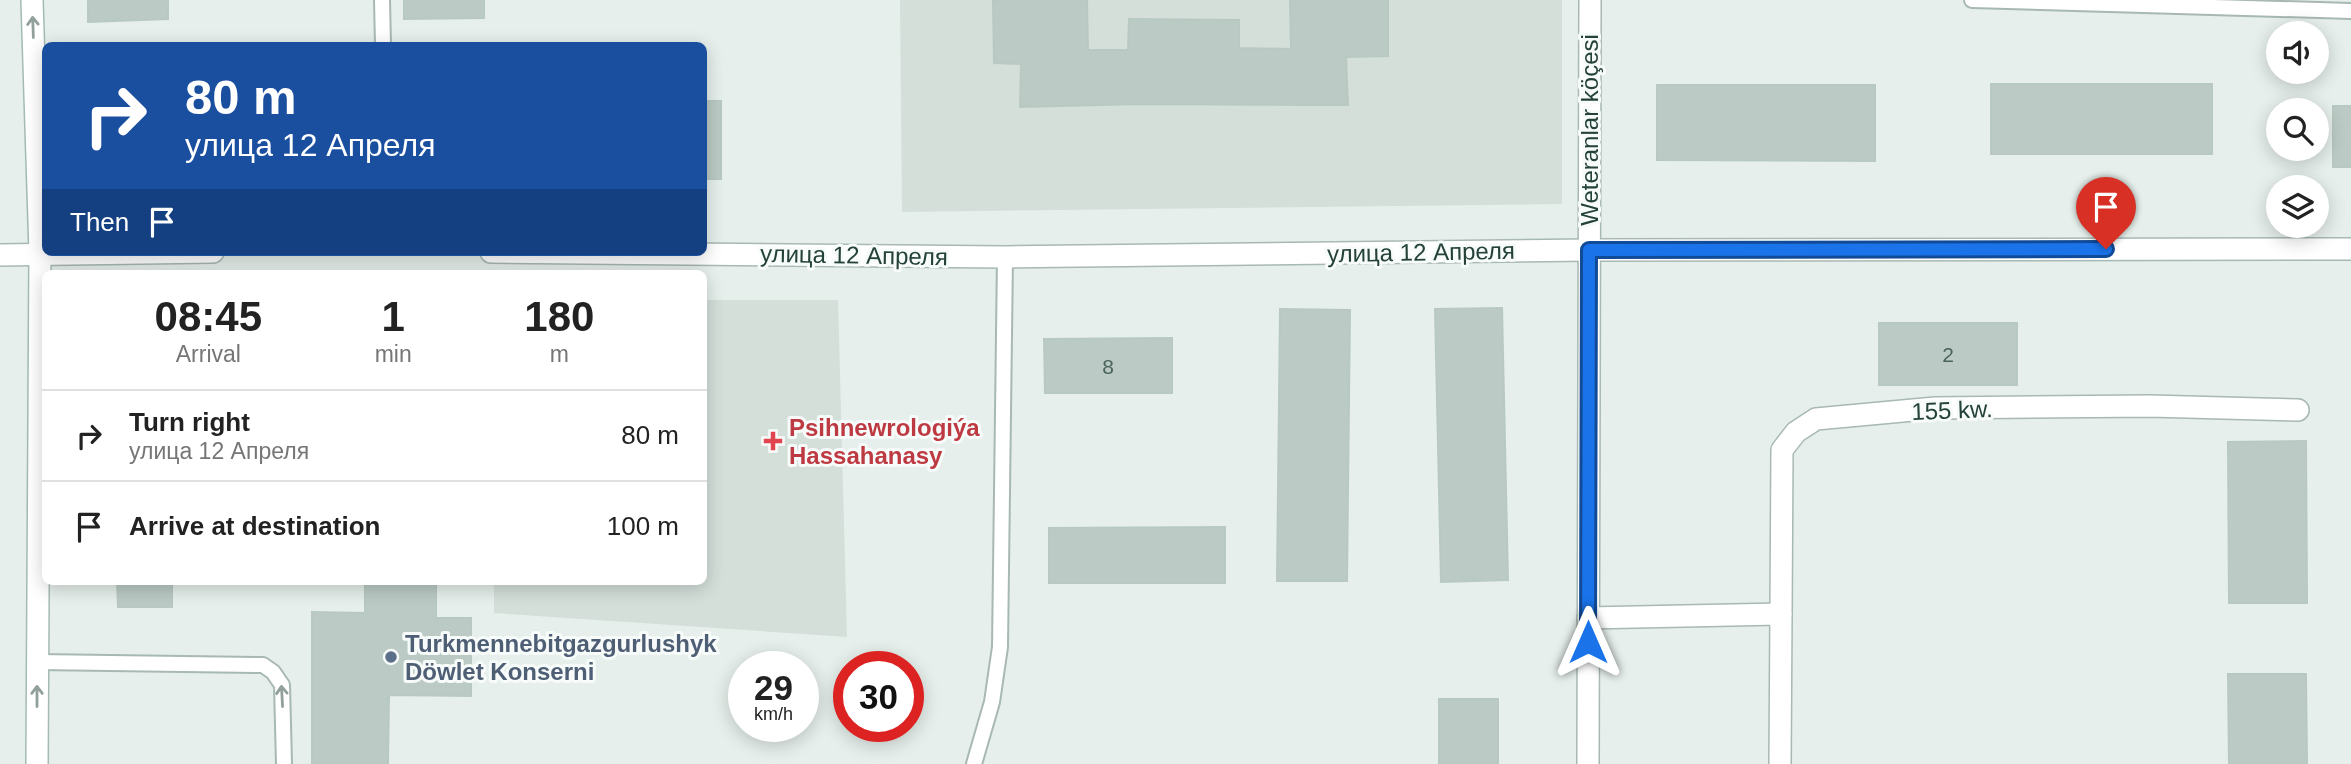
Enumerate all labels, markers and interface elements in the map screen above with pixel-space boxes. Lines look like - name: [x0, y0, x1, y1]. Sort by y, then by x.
- one-way arrow: [27, 16, 40, 39]
- map controls: [2266, 21, 2329, 238]
- button: sound: [2266, 21, 2329, 84]
- street label: Weteranlar köçesi: [1576, 34, 1603, 226]
- icon: right: [70, 70, 161, 161]
- text: 80 m: [185, 70, 297, 124]
- button: search: [2266, 98, 2329, 161]
- text: улица 12 Апреля: [185, 127, 436, 163]
- button: layers: [2266, 175, 2329, 238]
- pin: [2076, 177, 2136, 249]
- icon: arrive: [2087, 188, 2125, 226]
- icon: arrive: [143, 203, 181, 241]
- text: Then: [70, 207, 129, 237]
- street label: улица 12 Апреля: [1327, 237, 1515, 267]
- street label: улица 12 Апреля: [760, 240, 948, 270]
- text: 08:45: [155, 293, 262, 340]
- text: 1: [381, 293, 405, 340]
- text: 180: [524, 293, 594, 340]
- text: Arrival: [176, 341, 241, 367]
- text: min: [375, 341, 412, 367]
- text: m: [550, 341, 569, 367]
- house number: 2: [1942, 343, 1954, 366]
- house number: 8: [1102, 355, 1114, 378]
- street label: 155 kw.: [1911, 395, 1993, 425]
- text: Turn right: [129, 407, 250, 437]
- place label: Psihnewrologiýa Hassahanasy: [789, 414, 980, 469]
- icon: right: [70, 417, 108, 455]
- text: 80 m: [621, 420, 679, 450]
- marker: Psihnewrologiýa Hassahanasy: [763, 431, 783, 451]
- text: улица 12 Апреля: [129, 438, 309, 464]
- icon: arrive: [70, 508, 108, 546]
- text: Arrive at destination: [129, 511, 380, 541]
- text: 100 m: [607, 511, 679, 541]
- position arrow: [1551, 605, 1625, 679]
- place label: Turkmennebitgazgurlushyk Döwlet Konserni: [405, 630, 717, 685]
- marker: Turkmennebitgazgurlushyk Döwlet Konserni: [383, 649, 399, 665]
- speed limit sign: 30: [833, 651, 924, 742]
- text: 29: [754, 668, 793, 707]
- one-way arrow: [30, 685, 44, 708]
- one-way arrow: [275, 685, 288, 708]
- text: km/h: [754, 704, 793, 724]

